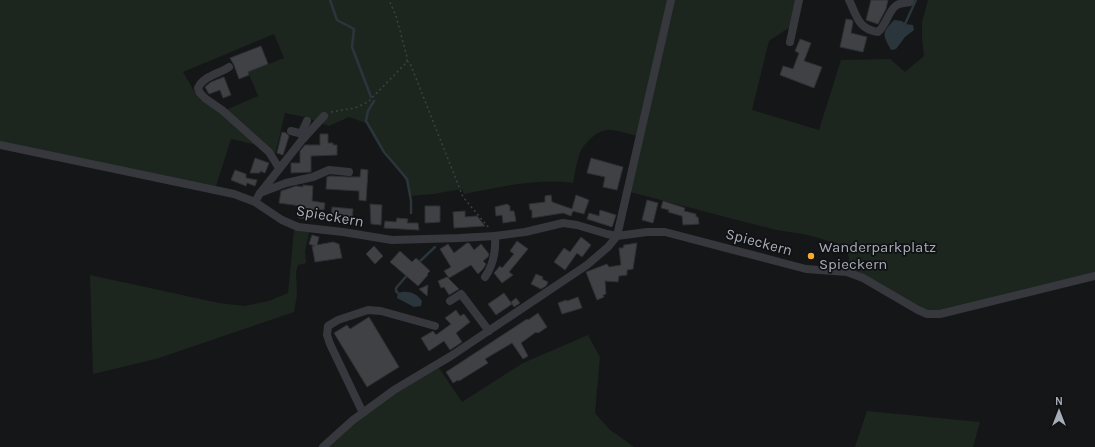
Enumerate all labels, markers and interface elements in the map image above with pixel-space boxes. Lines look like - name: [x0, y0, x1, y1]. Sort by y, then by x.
- street label: Spieckern: [295, 201, 365, 231]
- street label: Spieckern: [724, 224, 794, 260]
- place label: Wanderparkplatz Spieckern: [819, 238, 936, 273]
- marker: Wanderparkplatz Spieckern: [806, 251, 816, 261]
- north arrow: [1039, 391, 1079, 431]
- text: N: [1055, 395, 1063, 408]

